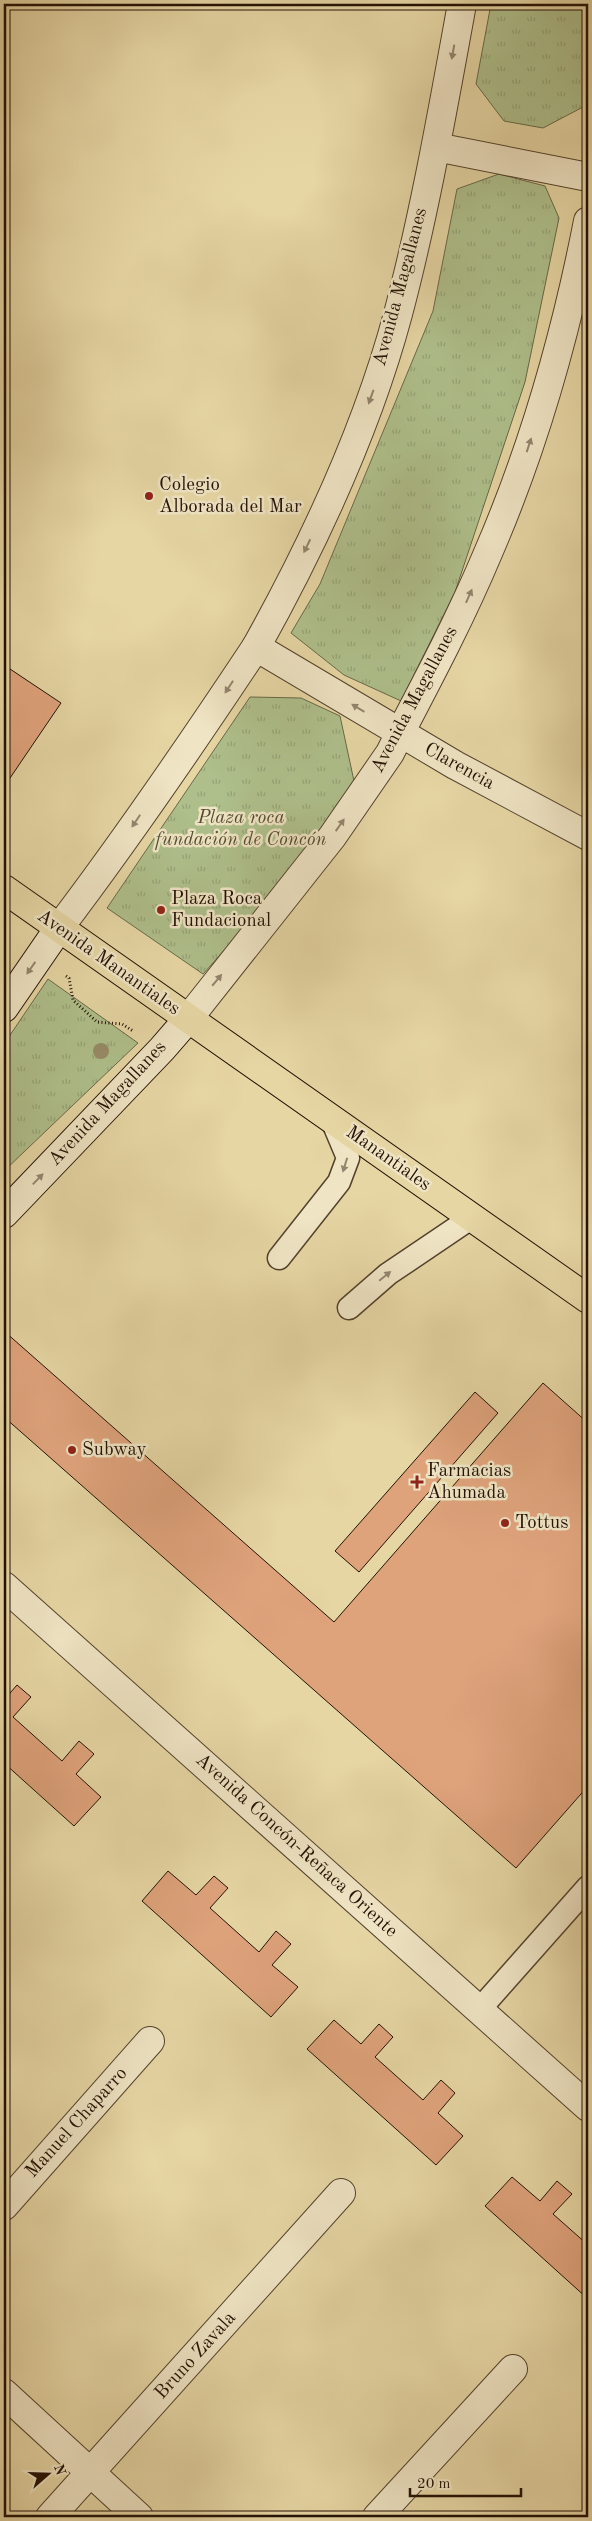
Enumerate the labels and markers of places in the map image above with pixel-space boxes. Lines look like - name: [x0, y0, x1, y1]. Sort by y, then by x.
- place label: Colegio Alborada del Mar: [159, 476, 302, 517]
- marker: Colegio Alborada del Mar: [143, 490, 155, 502]
- place label: Plaza Roca Fundacional: [171, 890, 271, 931]
- marker: Plaza Roca Fundacional: [155, 904, 167, 916]
- place label: Subway: [82, 1441, 147, 1460]
- marker: Subway: [66, 1444, 78, 1456]
- place label: Farmacias Ahumada: [427, 1462, 511, 1503]
- marker: Farmacias Ahumada: [411, 1476, 423, 1488]
- place label: Tottus: [515, 1514, 568, 1533]
- marker: Tottus: [499, 1517, 511, 1529]

